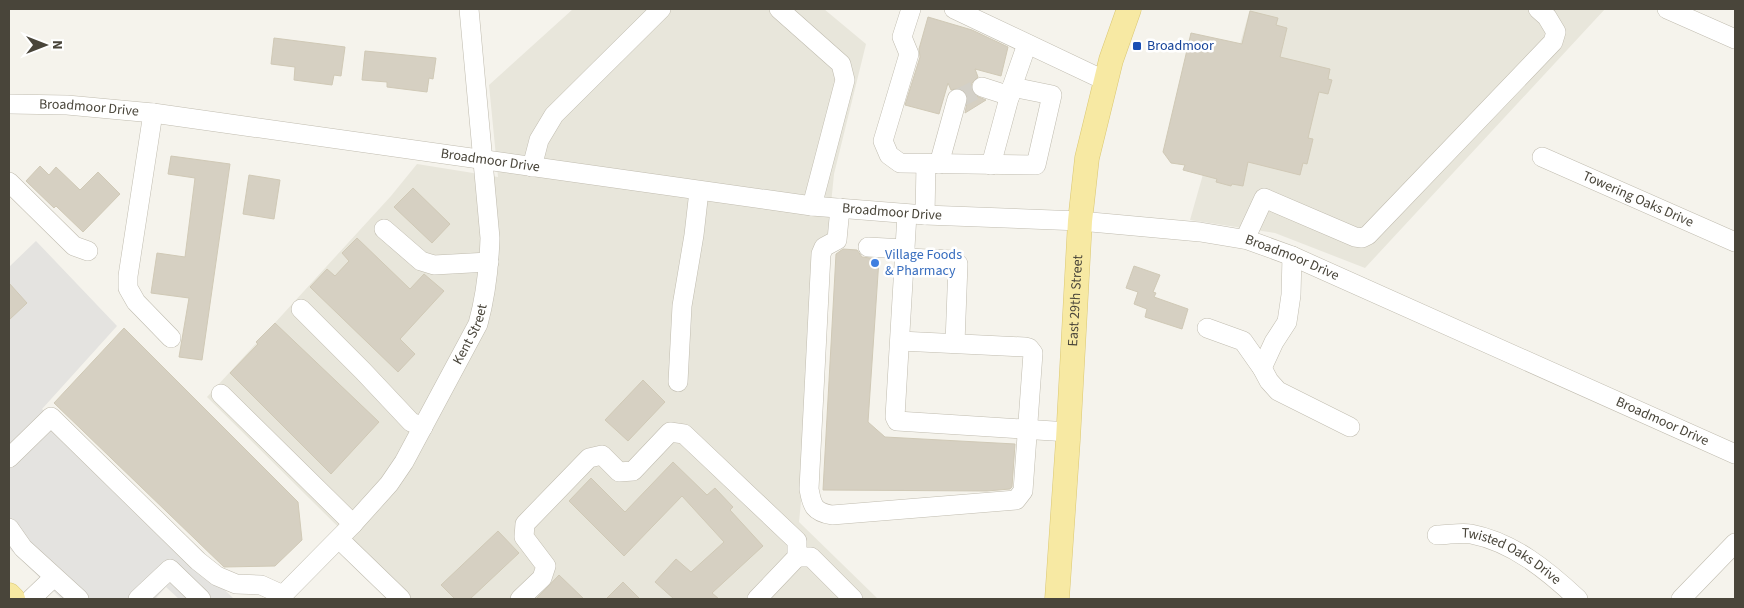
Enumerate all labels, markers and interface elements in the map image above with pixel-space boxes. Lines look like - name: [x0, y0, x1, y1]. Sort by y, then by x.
- north arrow: [20, 20, 70, 70]
- place label: Broadmoor: [1147, 36, 1214, 56]
- text: N: [47, 40, 67, 50]
- marker: Broadmoor: [1131, 40, 1143, 52]
- street label: Broadmoor Drive: [39, 95, 140, 122]
- street label: Broadmoor Drive: [439, 144, 541, 177]
- street label: Towering Oaks Drive: [1579, 166, 1697, 233]
- street label: Broadmoor Drive: [841, 198, 942, 226]
- street label: Broadmoor Drive: [1242, 230, 1342, 286]
- place label: Village Foods & Pharmacy: [885, 245, 962, 281]
- street label: East 29th Street: [1063, 254, 1088, 347]
- marker: Village Foods & Pharmacy: [869, 257, 881, 269]
- street label: Kent Street: [448, 302, 493, 368]
- street label: Broadmoor Drive: [1613, 392, 1712, 451]
- street label: Twisted Oaks Drive: [1461, 523, 1565, 590]

